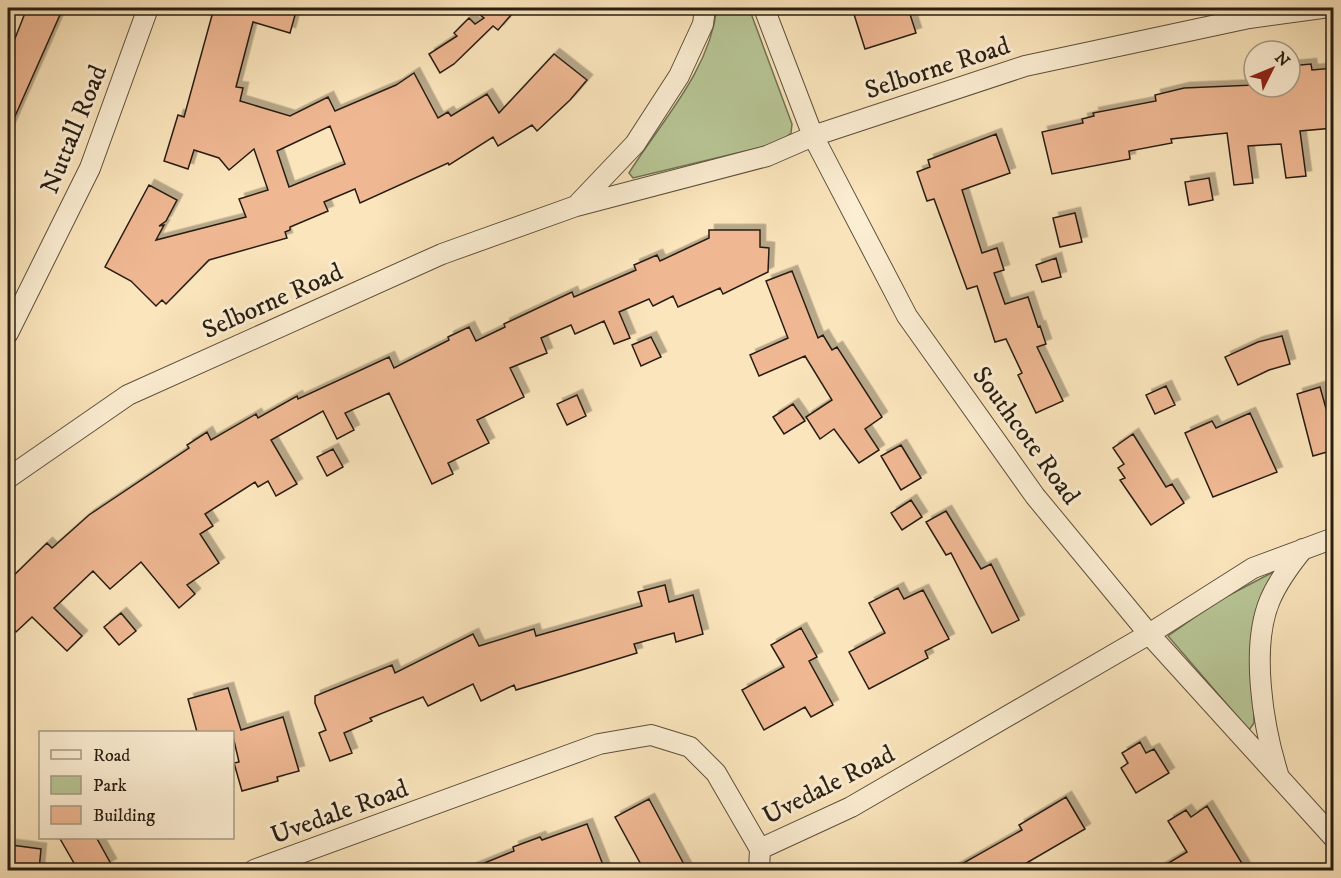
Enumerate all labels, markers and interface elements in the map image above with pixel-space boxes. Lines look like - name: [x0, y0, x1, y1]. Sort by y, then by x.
- street label: Selborne Road: [861, 30, 1014, 107]
- north arrow: [1242, 39, 1302, 99]
- text: N: [1270, 48, 1294, 71]
- street label: Nuttall Road: [34, 60, 115, 199]
- street label: Selborne Road: [197, 256, 348, 347]
- street label: Southcote Road: [965, 360, 1087, 512]
- legend: [39, 731, 234, 839]
- street label: Uvedale Road: [757, 738, 900, 833]
- text: Road: [93, 745, 130, 767]
- street label: Uvedale Road: [266, 772, 413, 853]
- text: Park: [93, 775, 127, 797]
- text: Building: [93, 805, 155, 827]

